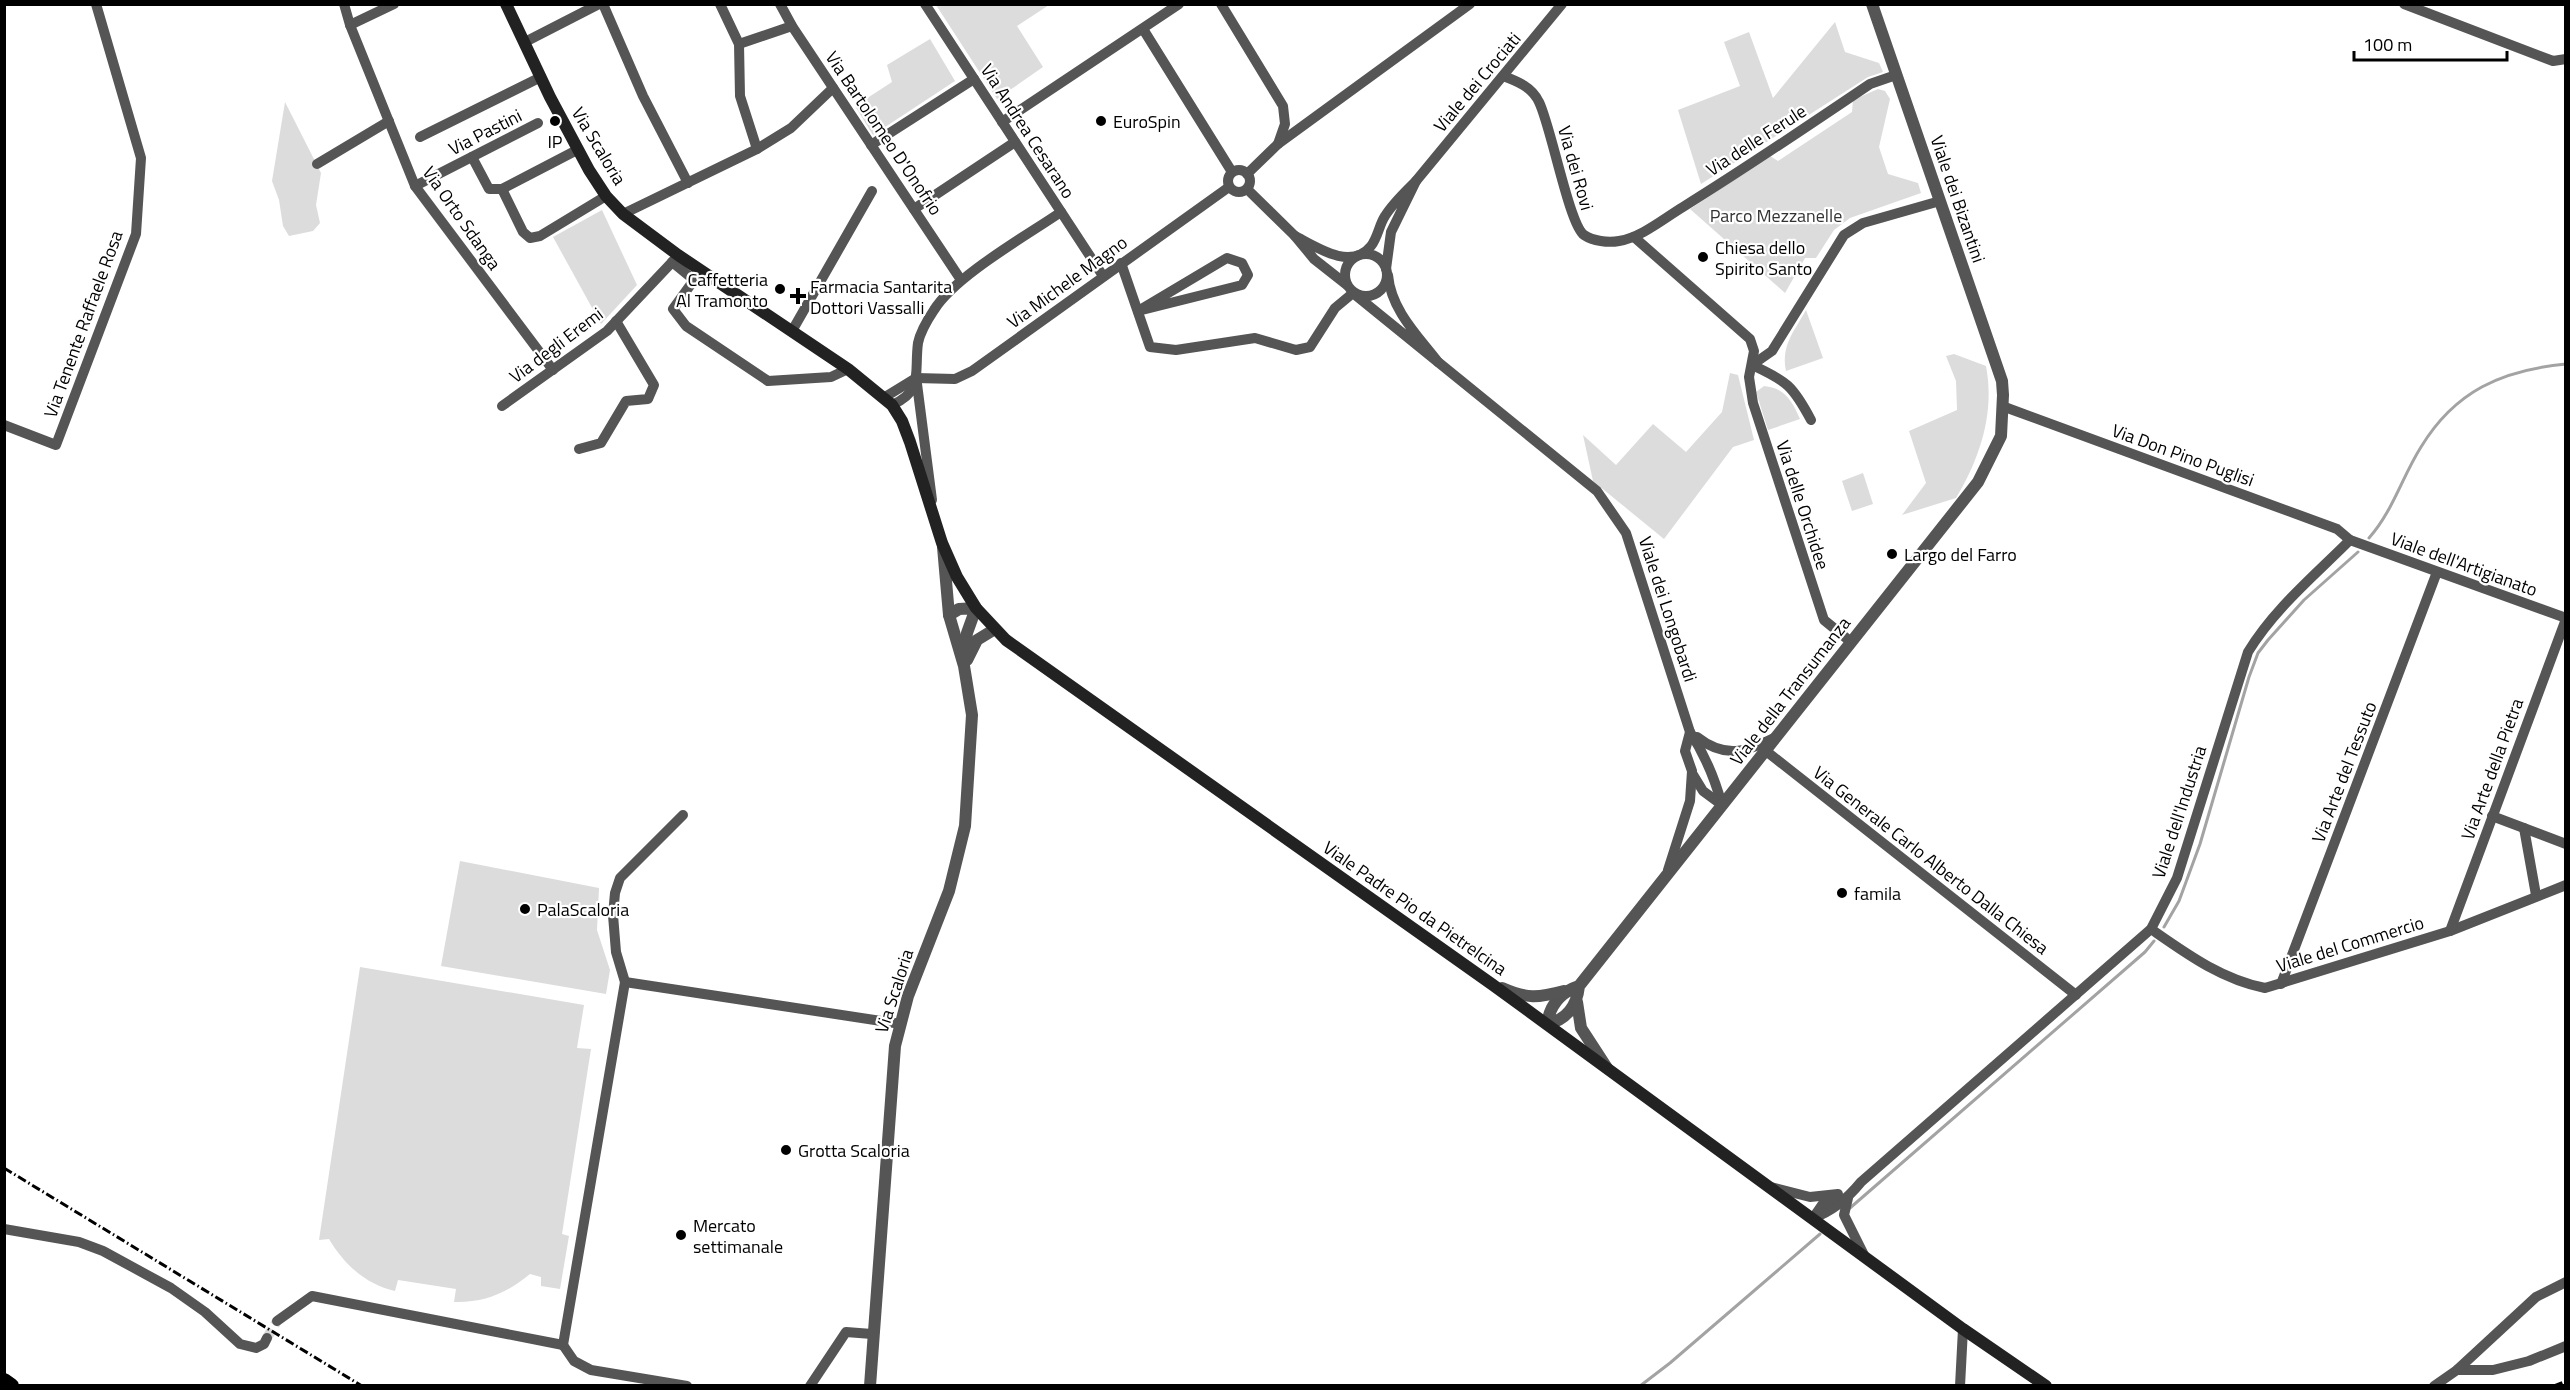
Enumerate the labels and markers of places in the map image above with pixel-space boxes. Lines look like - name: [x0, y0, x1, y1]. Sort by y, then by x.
- place label: EuroSpin: [1113, 108, 1181, 135]
- marker: IP: [548, 114, 562, 128]
- marker: EuroSpin: [1094, 114, 1108, 128]
- place label: IP: [547, 128, 563, 155]
- place label: Chiesa dello Spirito Santo: [1715, 234, 1812, 282]
- marker: Chiesa dello Spirito Santo: [1696, 250, 1710, 264]
- place label: Caffetteria Al Tramonto: [676, 266, 768, 314]
- place label: Farmacia Santarita Dottori Vassalli: [810, 273, 952, 321]
- marker: Caffetteria Al Tramonto: [773, 282, 787, 296]
- marker: Farmacia Santarita Dottori Vassalli: [791, 289, 805, 303]
- place label: Largo del Farro: [1904, 541, 2017, 568]
- marker: Largo del Farro: [1885, 547, 1899, 561]
- place label: famila: [1854, 880, 1901, 907]
- marker: famila: [1835, 886, 1849, 900]
- place label: PalaScaloria: [537, 896, 629, 923]
- marker: PalaScaloria: [518, 902, 532, 916]
- place label: Grotta Scaloria: [798, 1137, 910, 1164]
- marker: Grotta Scaloria: [779, 1143, 793, 1157]
- place label: Mercato settimanale: [693, 1212, 783, 1260]
- marker: Mercato settimanale: [674, 1228, 688, 1242]

